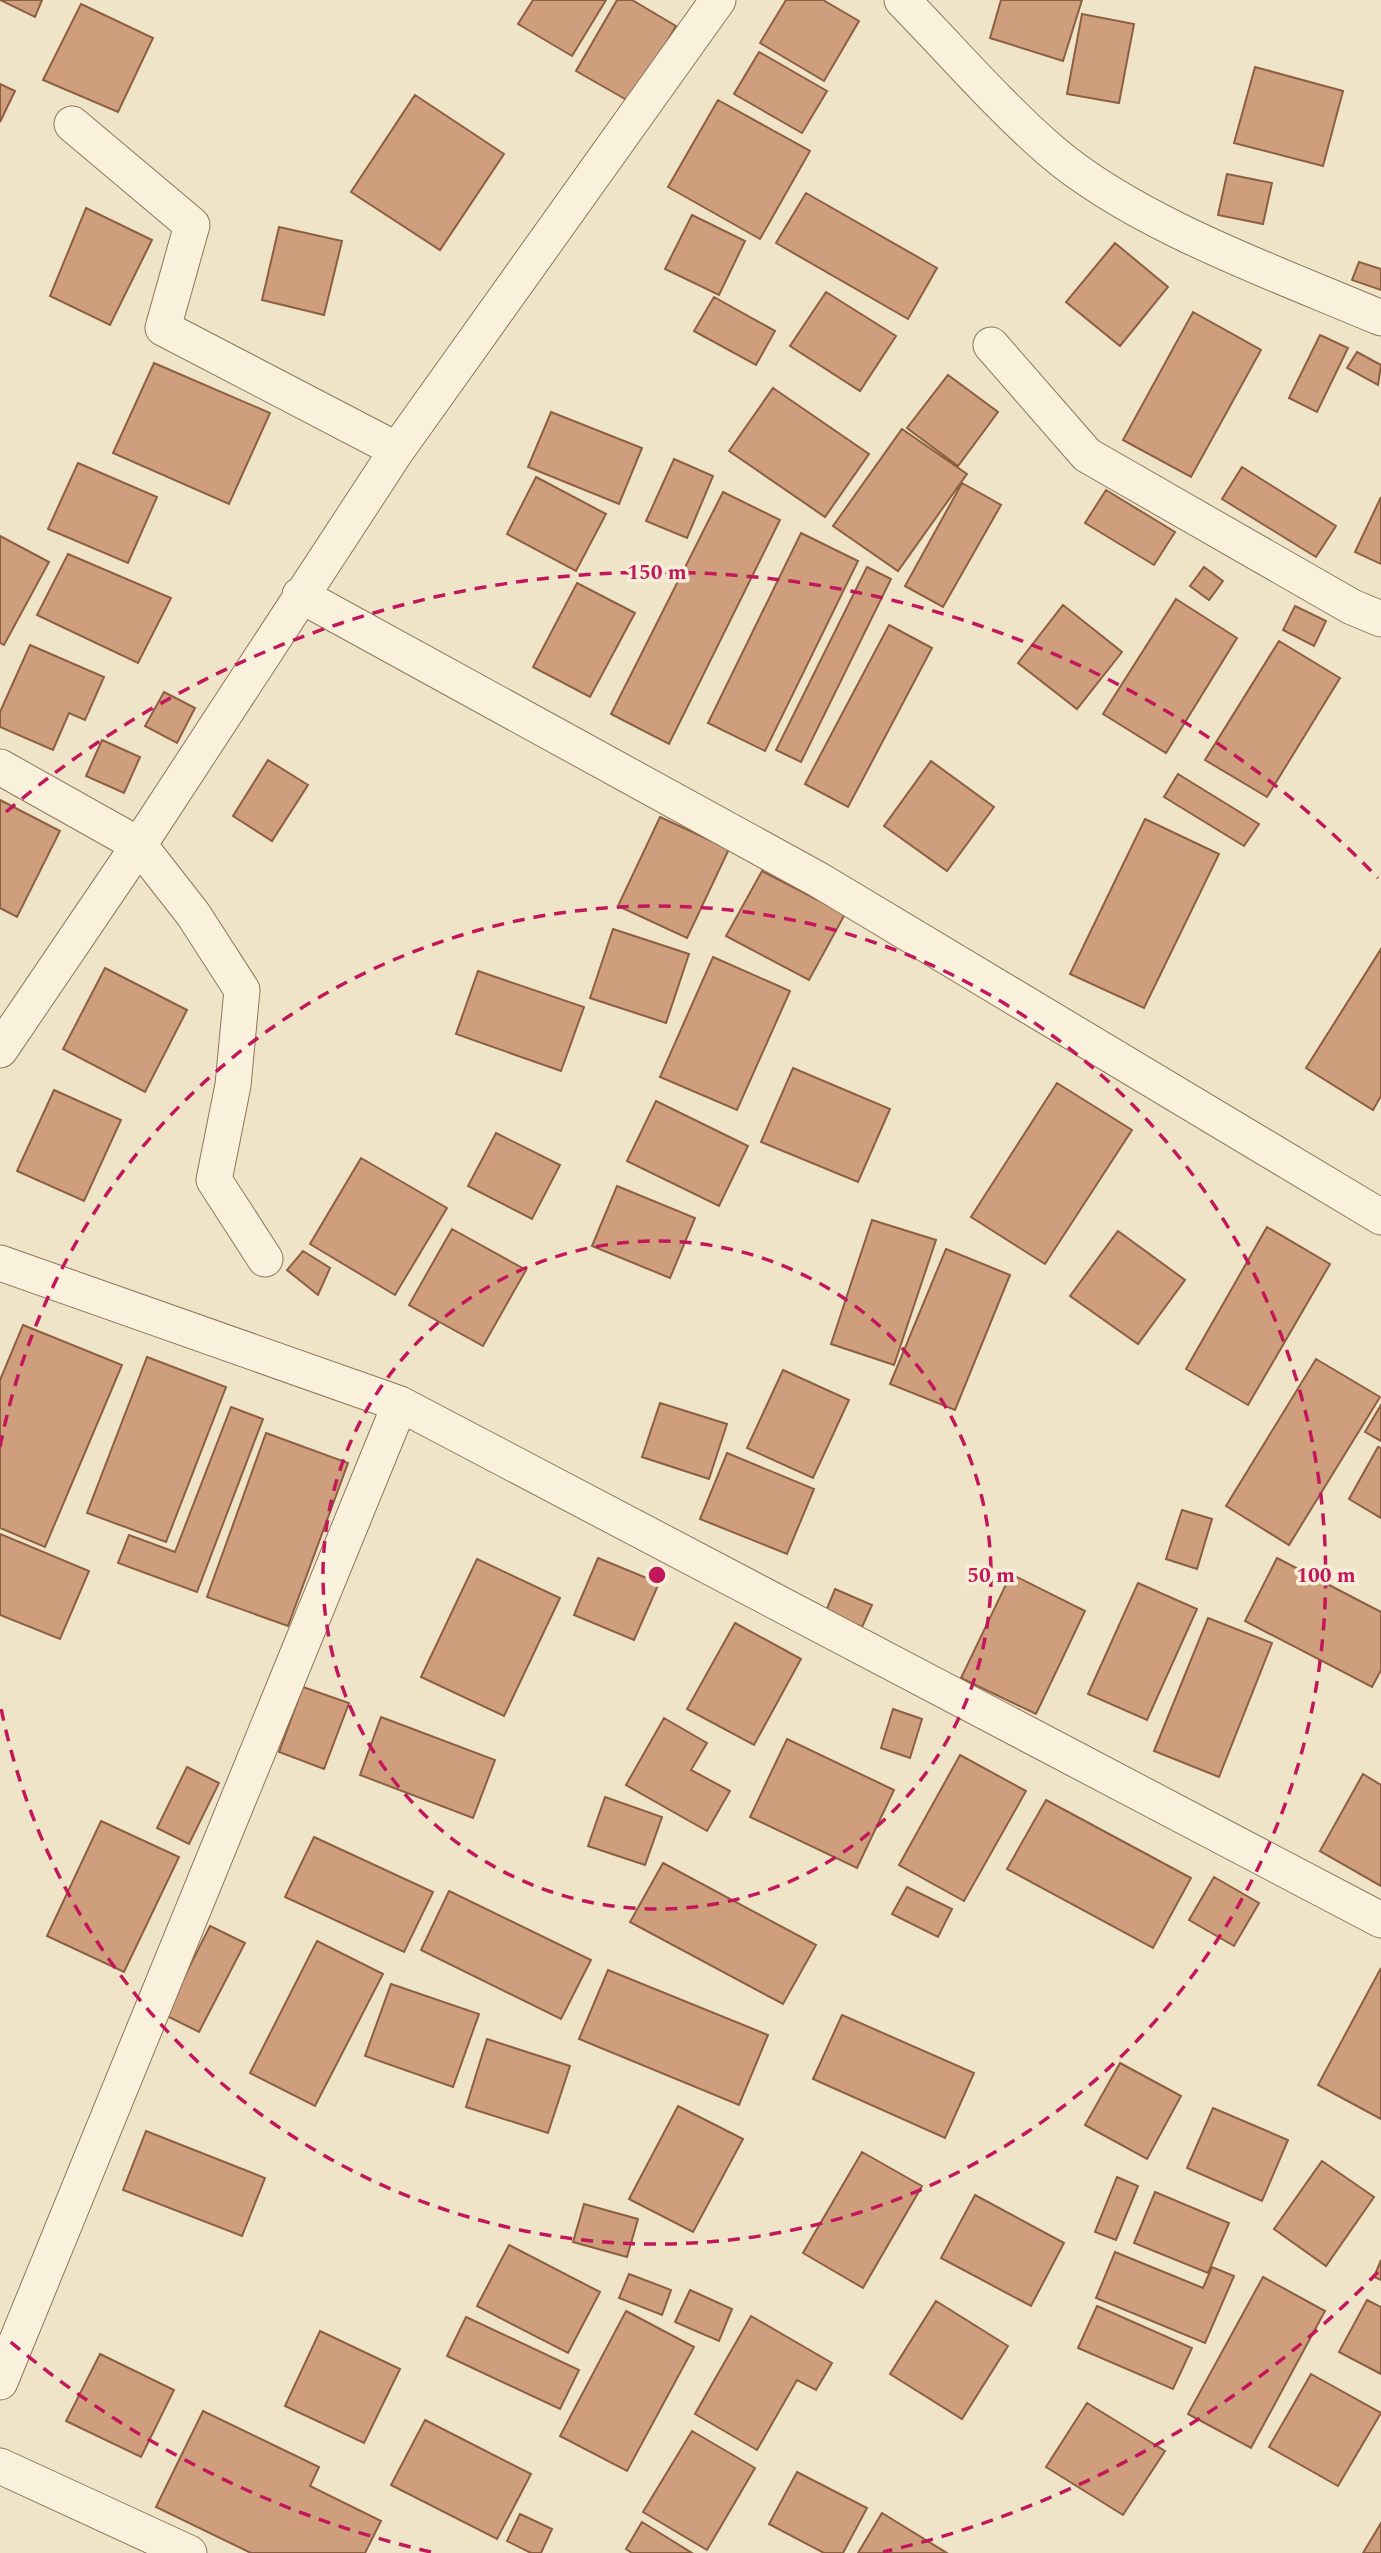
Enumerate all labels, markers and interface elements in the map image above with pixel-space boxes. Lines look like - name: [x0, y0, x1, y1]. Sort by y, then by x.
- text: 150 m: [627, 557, 687, 589]
- text: 50 m: [967, 1560, 1015, 1592]
- text: 100 m: [1296, 1560, 1356, 1592]
- centre of rings: [645, 1563, 669, 1587]

